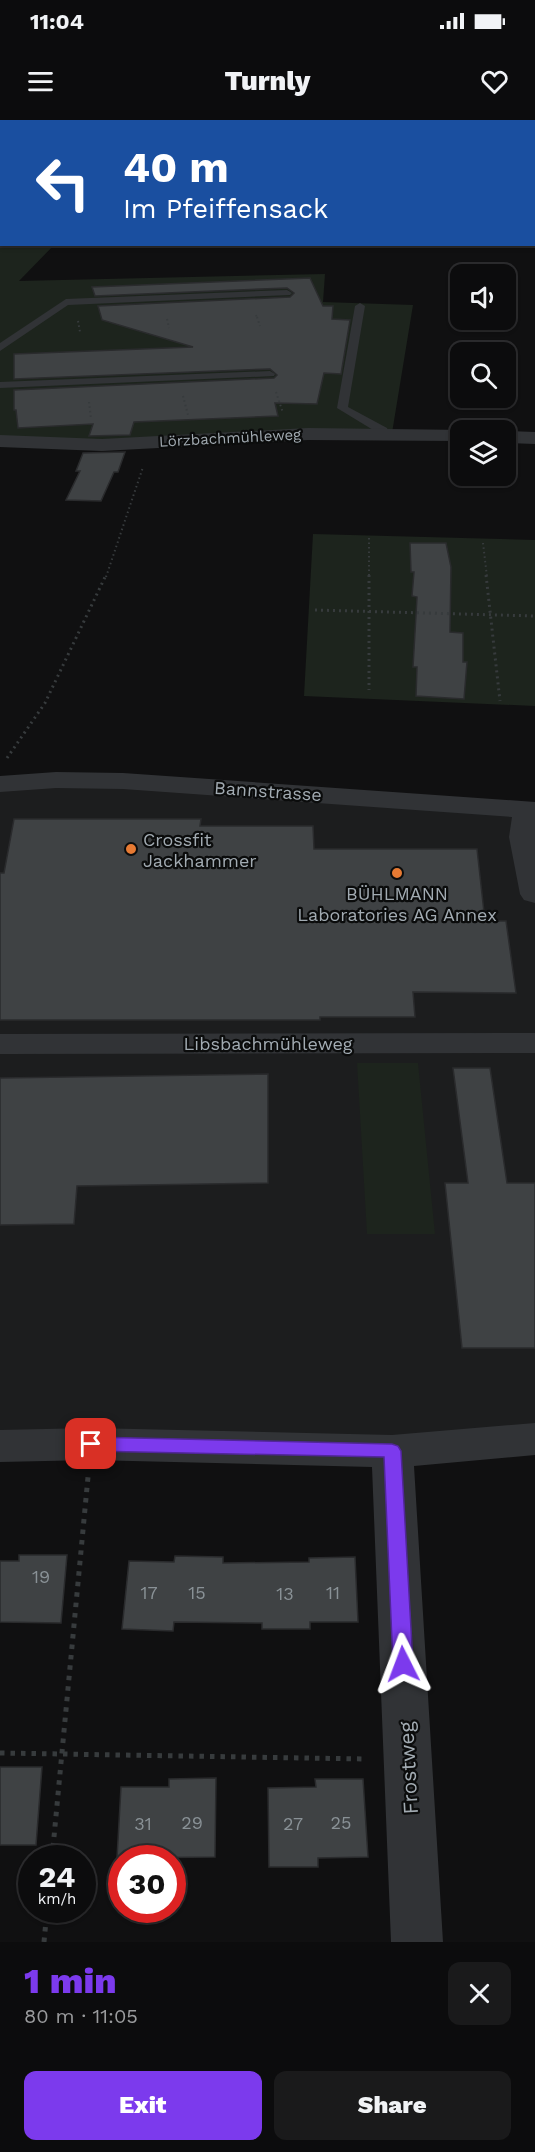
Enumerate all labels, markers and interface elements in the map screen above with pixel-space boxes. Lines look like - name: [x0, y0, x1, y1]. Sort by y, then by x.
- text: 11:04: [30, 9, 84, 34]
- icon: menu: [24, 65, 57, 98]
- text: Turnly: [224, 65, 311, 97]
- icon: heart: [478, 65, 511, 98]
- text: 40 m: [123, 143, 229, 192]
- icon: left: [24, 144, 102, 222]
- text: Im Pfeiffensack: [123, 193, 328, 225]
- map controls: [450, 264, 516, 486]
- button: sound: [450, 264, 516, 330]
- button: search: [450, 342, 516, 408]
- button: layers: [450, 420, 516, 486]
- street label: Lörzbachmühleweg: [158, 425, 302, 451]
- street label: Bannstrasse: [213, 777, 323, 805]
- place label: Crossfit Jackhammer: [143, 829, 257, 871]
- marker: Crossfit Jackhammer: [124, 842, 138, 856]
- marker: BÜHLMANN Laboratories AG Annex: [390, 866, 404, 880]
- place label: BÜHLMANN Laboratories AG Annex: [297, 883, 497, 925]
- street label: Libsbachmühleweg: [184, 1033, 353, 1054]
- pin: [65, 1418, 116, 1469]
- icon: arrive: [74, 1427, 107, 1460]
- house number: 19: [32, 1566, 50, 1587]
- house number: 17: [140, 1582, 158, 1603]
- house number: 15: [188, 1582, 206, 1603]
- house number: 11: [326, 1582, 340, 1603]
- house number: 13: [276, 1583, 294, 1604]
- position arrow: [371, 1632, 435, 1696]
- street label: Frostweg: [393, 1720, 423, 1815]
- house number: 29: [181, 1812, 203, 1833]
- house number: 25: [331, 1812, 351, 1833]
- house number: 31: [134, 1813, 152, 1834]
- house number: 27: [283, 1813, 303, 1834]
- speed limit sign: 30: [108, 1845, 186, 1923]
- text: 24: [39, 1859, 75, 1894]
- text: km/h: [38, 1890, 76, 1908]
- text: 1 min: [24, 1960, 117, 2002]
- button: close: [448, 1962, 511, 2025]
- text: 80 m · 11:05: [24, 2004, 138, 2028]
- button: Exit: [24, 2071, 262, 2140]
- button: Share: [274, 2071, 511, 2140]

